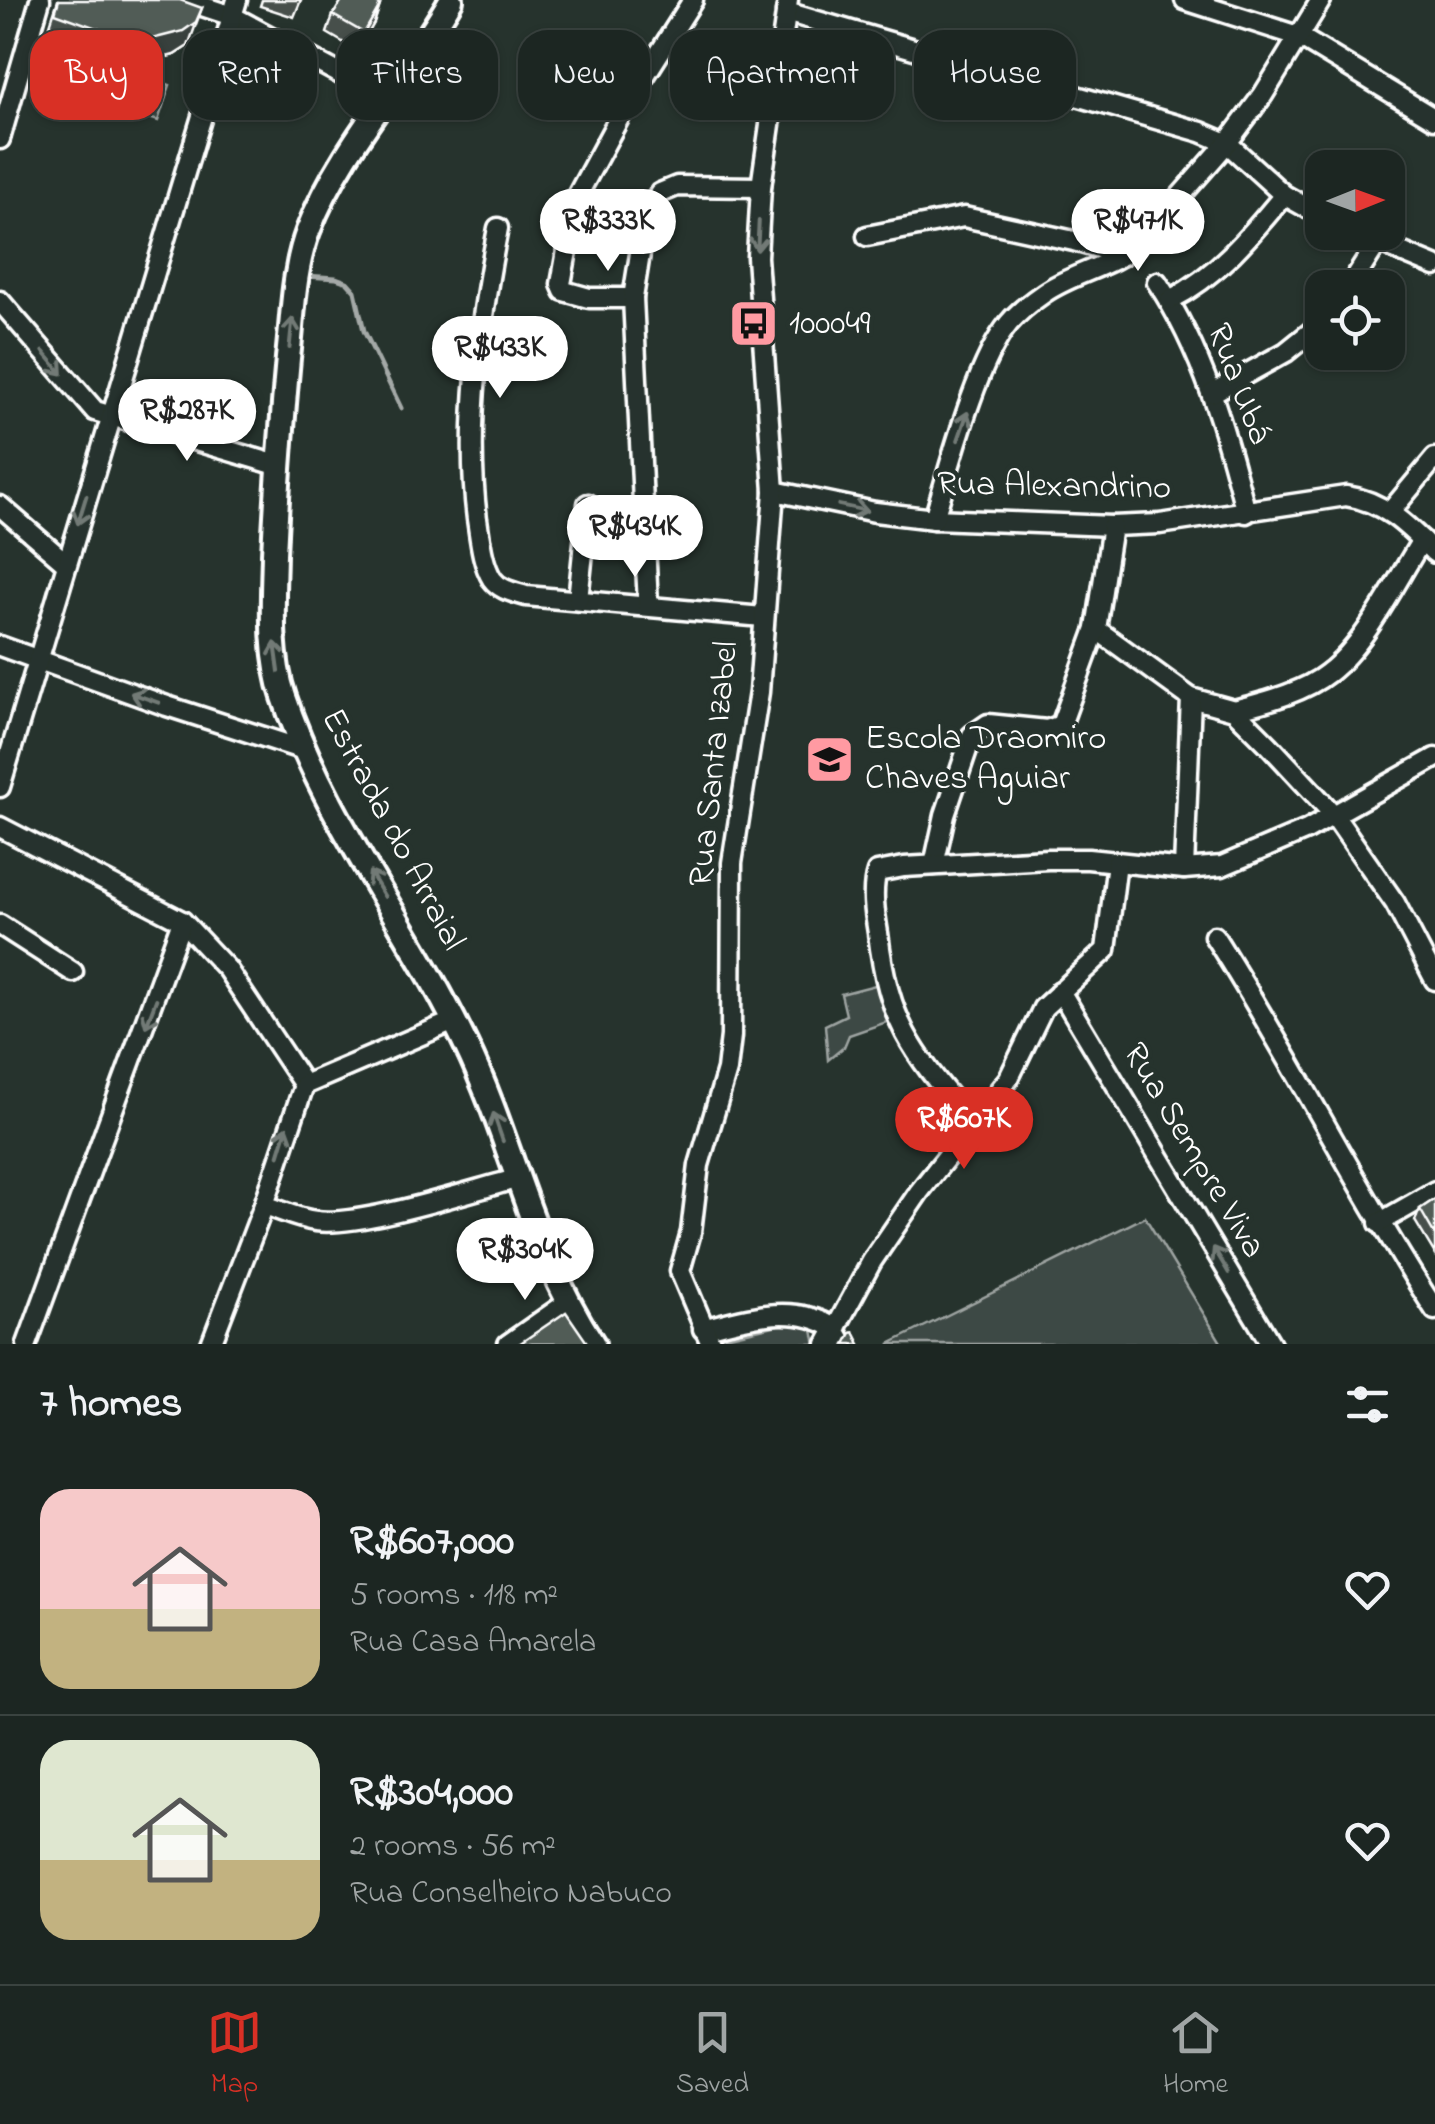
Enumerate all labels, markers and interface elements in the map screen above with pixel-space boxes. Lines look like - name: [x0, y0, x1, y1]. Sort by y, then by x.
- chip: Buy: [30, 30, 163, 120]
- chip: Rent: [183, 30, 317, 120]
- chip: Filters: [337, 30, 498, 120]
- chip: New: [518, 30, 650, 120]
- chip: Apartment: [670, 30, 894, 120]
- chip: House: [914, 30, 1076, 120]
- north arrow: [1305, 150, 1405, 250]
- map controls: [1305, 150, 1405, 370]
- pin: R$333K: [527, 189, 689, 274]
- pin: R$471K: [1057, 189, 1219, 274]
- text: R$333K: [562, 198, 654, 245]
- text: R$471K: [1093, 198, 1183, 245]
- one-way arrow: [748, 219, 767, 251]
- button: locate: [1305, 270, 1405, 370]
- bus stop icon: 100049: [728, 298, 780, 350]
- place label: 100049: [789, 299, 871, 350]
- pin: R$433K: [419, 316, 581, 401]
- street label: Rua Ubá: [1192, 316, 1284, 452]
- one-way arrow: [282, 317, 301, 349]
- text: R$433K: [454, 325, 546, 372]
- one-way arrow: [41, 349, 63, 375]
- pin: R$287K: [106, 379, 268, 464]
- text: R$287K: [140, 388, 234, 435]
- one-way arrow: [955, 412, 973, 443]
- street label: Rua Alexandrino: [936, 459, 1172, 515]
- one-way arrow: [72, 494, 90, 526]
- pin: R$434K: [554, 495, 716, 580]
- one-way arrow: [837, 499, 869, 518]
- text: R$434K: [589, 504, 681, 551]
- street label: Rua Santa Izabel: [677, 639, 753, 889]
- one-way arrow: [268, 641, 286, 673]
- one-way arrow: [130, 688, 161, 706]
- street label: Estrada do Arraial: [307, 700, 477, 960]
- place label: Escola Draomiro Chaves Aguiar: [865, 714, 1106, 805]
- school or university icon: Escola Draomiro Chaves Aguiar: [804, 733, 856, 785]
- one-way arrow: [367, 870, 387, 899]
- one-way arrow: [140, 997, 158, 1027]
- street label: Rua Sempre Viva: [1108, 1034, 1278, 1268]
- pin: R$607K: [883, 1087, 1045, 1172]
- text: R$607K: [917, 1096, 1011, 1143]
- one-way arrow: [488, 1112, 506, 1143]
- one-way arrow: [275, 1126, 293, 1158]
- pin: R$304K: [444, 1218, 606, 1303]
- text: R$304K: [479, 1227, 571, 1274]
- one-way arrow: [1211, 1246, 1231, 1275]
- text: 7 homes: [40, 1374, 182, 1435]
- icon: filters: [1340, 1377, 1395, 1432]
- text: R$607,000: [350, 1512, 514, 1573]
- icon: home: [120, 1529, 240, 1649]
- icon: heart: [1340, 1562, 1395, 1617]
- text: 5 rooms · 118 m²: [350, 1573, 558, 1620]
- text: Rua Casa Amarela: [350, 1620, 596, 1667]
- text: R$304,000: [350, 1763, 513, 1824]
- icon: home: [120, 1780, 240, 1900]
- icon: heart: [1340, 1813, 1395, 1868]
- text: 2 rooms · 56 m²: [350, 1824, 556, 1871]
- text: Rua Conselheiro Nabuco: [350, 1871, 672, 1918]
- tab: Map: [207, 2005, 262, 2106]
- tab: Saved: [676, 2005, 749, 2106]
- tab: Home: [1163, 2005, 1228, 2106]

